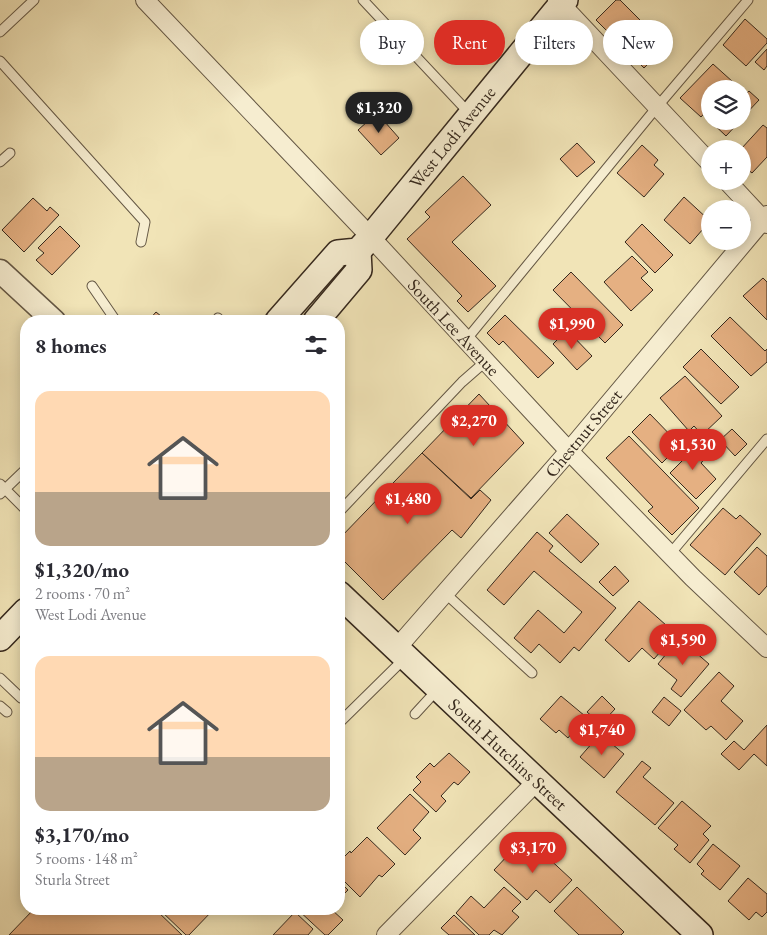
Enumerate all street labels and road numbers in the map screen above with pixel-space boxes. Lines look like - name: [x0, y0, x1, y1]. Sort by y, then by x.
- street label: West Lodi Avenue: [404, 81, 500, 193]
- street label: South Lee Avenue: [403, 273, 505, 381]
- street label: Chestnut Street: [539, 384, 627, 482]
- street label: South Hutchins Street: [444, 693, 573, 815]

